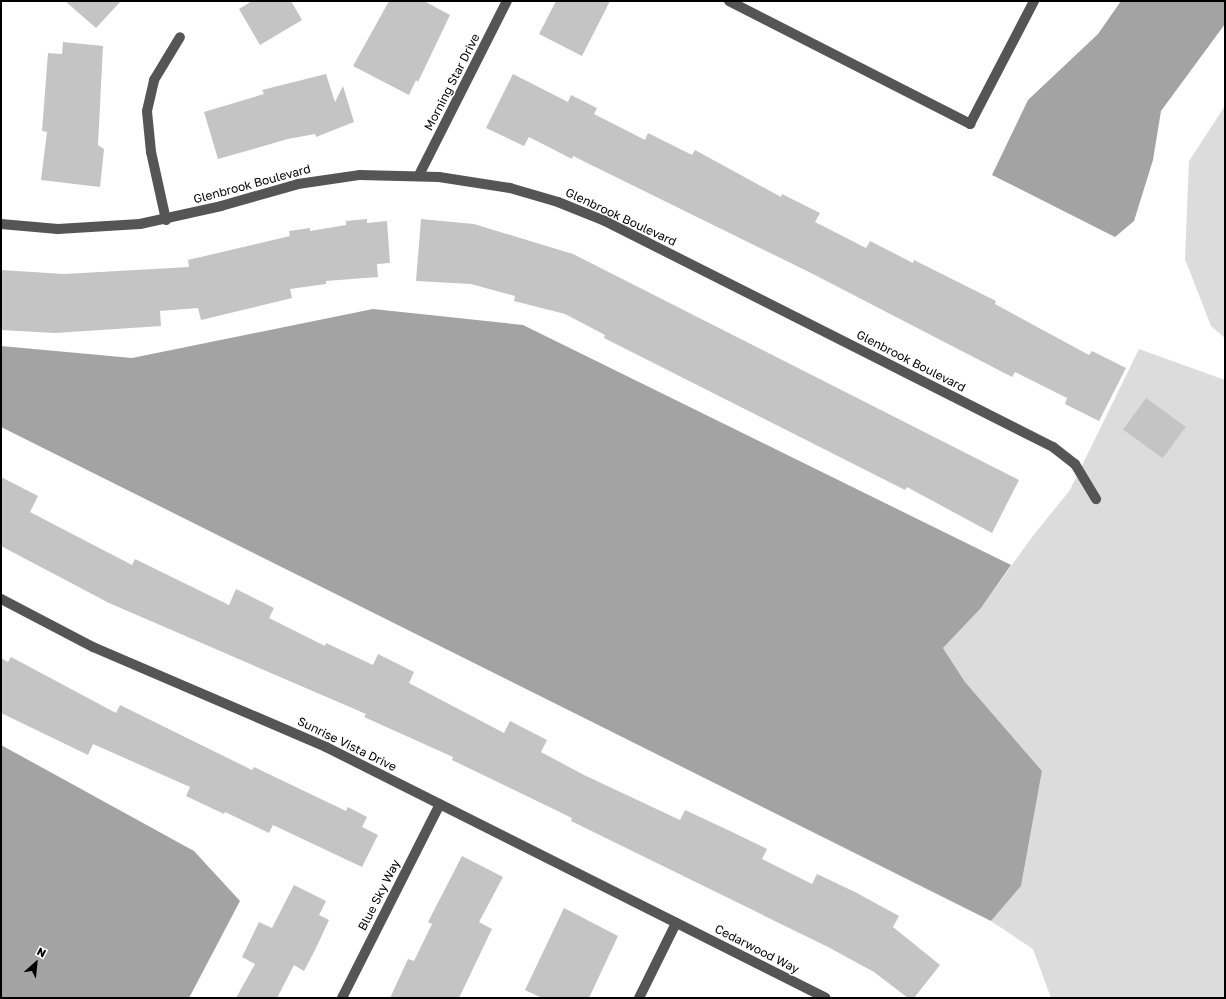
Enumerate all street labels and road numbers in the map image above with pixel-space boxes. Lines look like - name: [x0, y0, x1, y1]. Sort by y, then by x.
- street label: Morning Star Drive: [421, 31, 483, 133]
- street label: Glenbrook Boulevard: [192, 161, 312, 207]
- street label: Glenbrook Boulevard: [563, 185, 679, 249]
- street label: Glenbrook Boulevard: [854, 327, 968, 395]
- street label: Sunrise Vista Drive: [295, 714, 399, 774]
- street label: Blue Sky Way: [355, 857, 403, 933]
- street label: Cedarwood Way: [712, 922, 802, 976]

